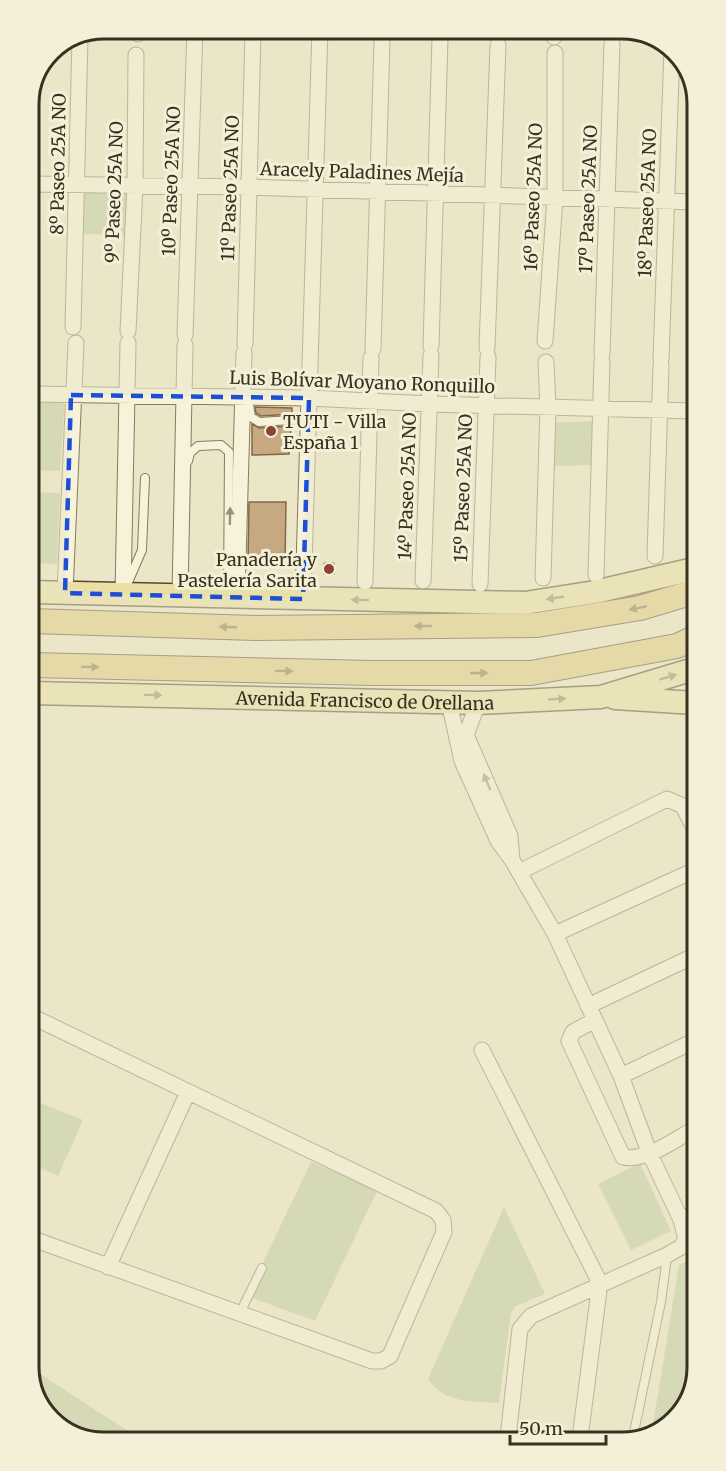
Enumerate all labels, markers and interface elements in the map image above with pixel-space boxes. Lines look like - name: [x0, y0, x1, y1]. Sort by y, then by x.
- street label: 8º Paseo 25A NO: [45, 93, 71, 235]
- street label: 10º Paseo 25A NO: [157, 106, 185, 256]
- street label: 11º Paseo 25A NO: [216, 115, 244, 261]
- street label: 9º Paseo 25A NO: [100, 121, 128, 263]
- street label: 16º Paseo 25A NO: [519, 122, 547, 272]
- street label: 17º Paseo 25A NO: [574, 124, 602, 274]
- street label: 18º Paseo 25A NO: [633, 128, 661, 278]
- street label: Aracely Paladines Mejía: [259, 157, 465, 187]
- street label: Luis Bolívar Moyano Ronquillo: [229, 366, 495, 398]
- place label: TUTI - Villa España 1: [283, 410, 387, 454]
- street label: 14º Paseo 25A NO: [393, 412, 421, 560]
- street label: 15º Paseo 25A NO: [449, 413, 477, 563]
- marker: TUTI - Villa España 1: [264, 424, 278, 438]
- one-way arrow: [225, 506, 235, 525]
- place label: Panadería y Pastelería Sarita: [177, 548, 318, 592]
- marker: Panadería y Pastelería Sarita: [322, 562, 336, 576]
- one-way arrow: [545, 594, 564, 603]
- one-way arrow: [351, 595, 370, 605]
- one-way arrow: [628, 604, 647, 613]
- one-way arrow: [414, 621, 433, 631]
- one-way arrow: [219, 622, 238, 632]
- one-way arrow: [80, 662, 99, 671]
- one-way arrow: [275, 666, 294, 676]
- one-way arrow: [470, 668, 489, 678]
- one-way arrow: [659, 672, 677, 681]
- street label: Avenida Francisco de Orellana: [235, 686, 495, 715]
- one-way arrow: [143, 690, 162, 700]
- one-way arrow: [548, 694, 567, 703]
- one-way arrow: [482, 773, 492, 791]
- scale bar: [510, 1408, 606, 1446]
- text: 50 m: [519, 1417, 563, 1440]

